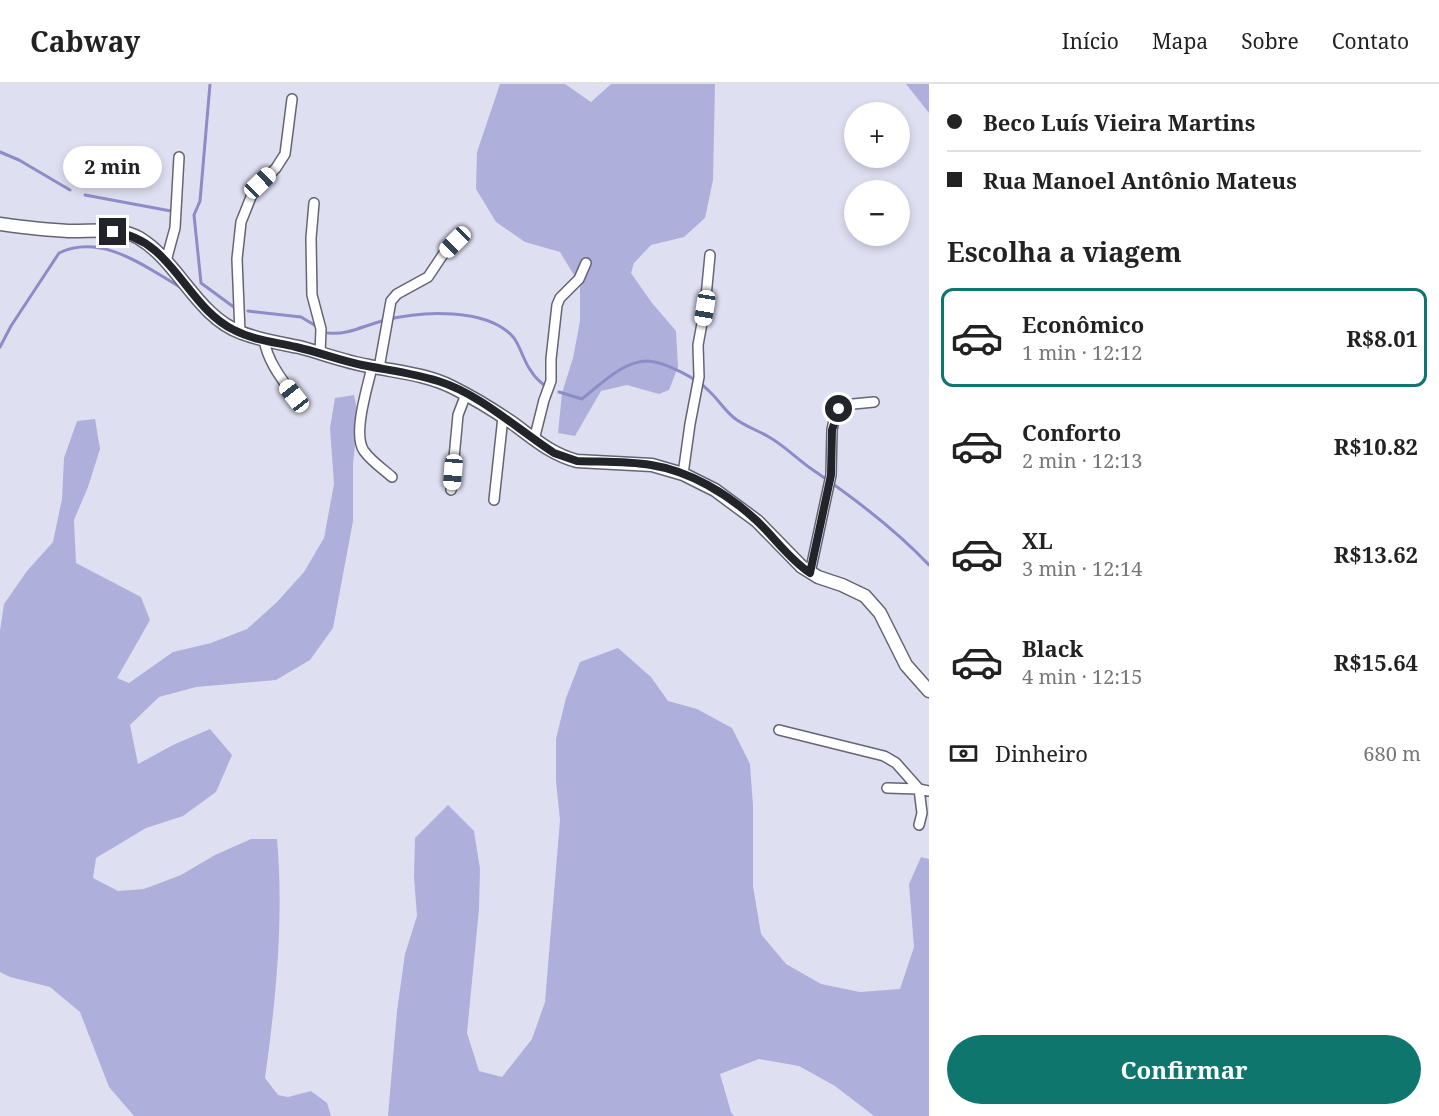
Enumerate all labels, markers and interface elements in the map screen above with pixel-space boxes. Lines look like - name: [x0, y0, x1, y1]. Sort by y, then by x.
- text: Cabway: [30, 22, 140, 60]
- text: Início: [1062, 27, 1119, 55]
- text: Mapa: [1152, 27, 1208, 55]
- text: Sobre: [1241, 27, 1299, 55]
- text: Contato: [1332, 27, 1409, 55]
- map controls: [844, 102, 910, 246]
- button: +: [844, 102, 910, 168]
- text: Beco Luís Vieira Martins: [983, 107, 1255, 137]
- callout: 2 min: [63, 145, 162, 187]
- text: 2 min: [84, 153, 141, 180]
- car: [241, 164, 279, 202]
- text: Rua Manoel Antônio Mateus: [983, 165, 1297, 195]
- button: −: [844, 180, 910, 246]
- route end: [99, 218, 126, 245]
- car: [436, 223, 474, 261]
- text: Escolha a viagem: [947, 233, 1182, 270]
- car: [693, 289, 717, 327]
- text: Econômico: [1022, 309, 1144, 339]
- icon: car: [950, 311, 1004, 365]
- text: R$8.01: [1346, 323, 1418, 353]
- text: 1 min · 12:12: [1022, 339, 1142, 366]
- car: [276, 376, 312, 416]
- route start: [825, 395, 852, 422]
- text: Conforto: [1022, 417, 1121, 447]
- icon: car: [950, 419, 1004, 473]
- text: R$10.82: [1334, 431, 1418, 461]
- text: 2 min · 12:13: [1022, 447, 1142, 474]
- car: [442, 453, 464, 491]
- text: XL: [1022, 525, 1053, 555]
- icon: car: [950, 527, 1004, 581]
- text: R$13.62: [1334, 539, 1418, 569]
- text: 3 min · 12:14: [1022, 555, 1142, 582]
- text: Black: [1022, 633, 1083, 663]
- icon: car: [950, 635, 1004, 689]
- text: R$15.64: [1334, 647, 1418, 677]
- text: 4 min · 12:15: [1022, 663, 1142, 690]
- icon: cash: [947, 737, 980, 770]
- text: Dinheiro: [995, 738, 1088, 768]
- text: 680 m: [1363, 740, 1421, 767]
- button: Confirmar: [947, 1035, 1421, 1104]

